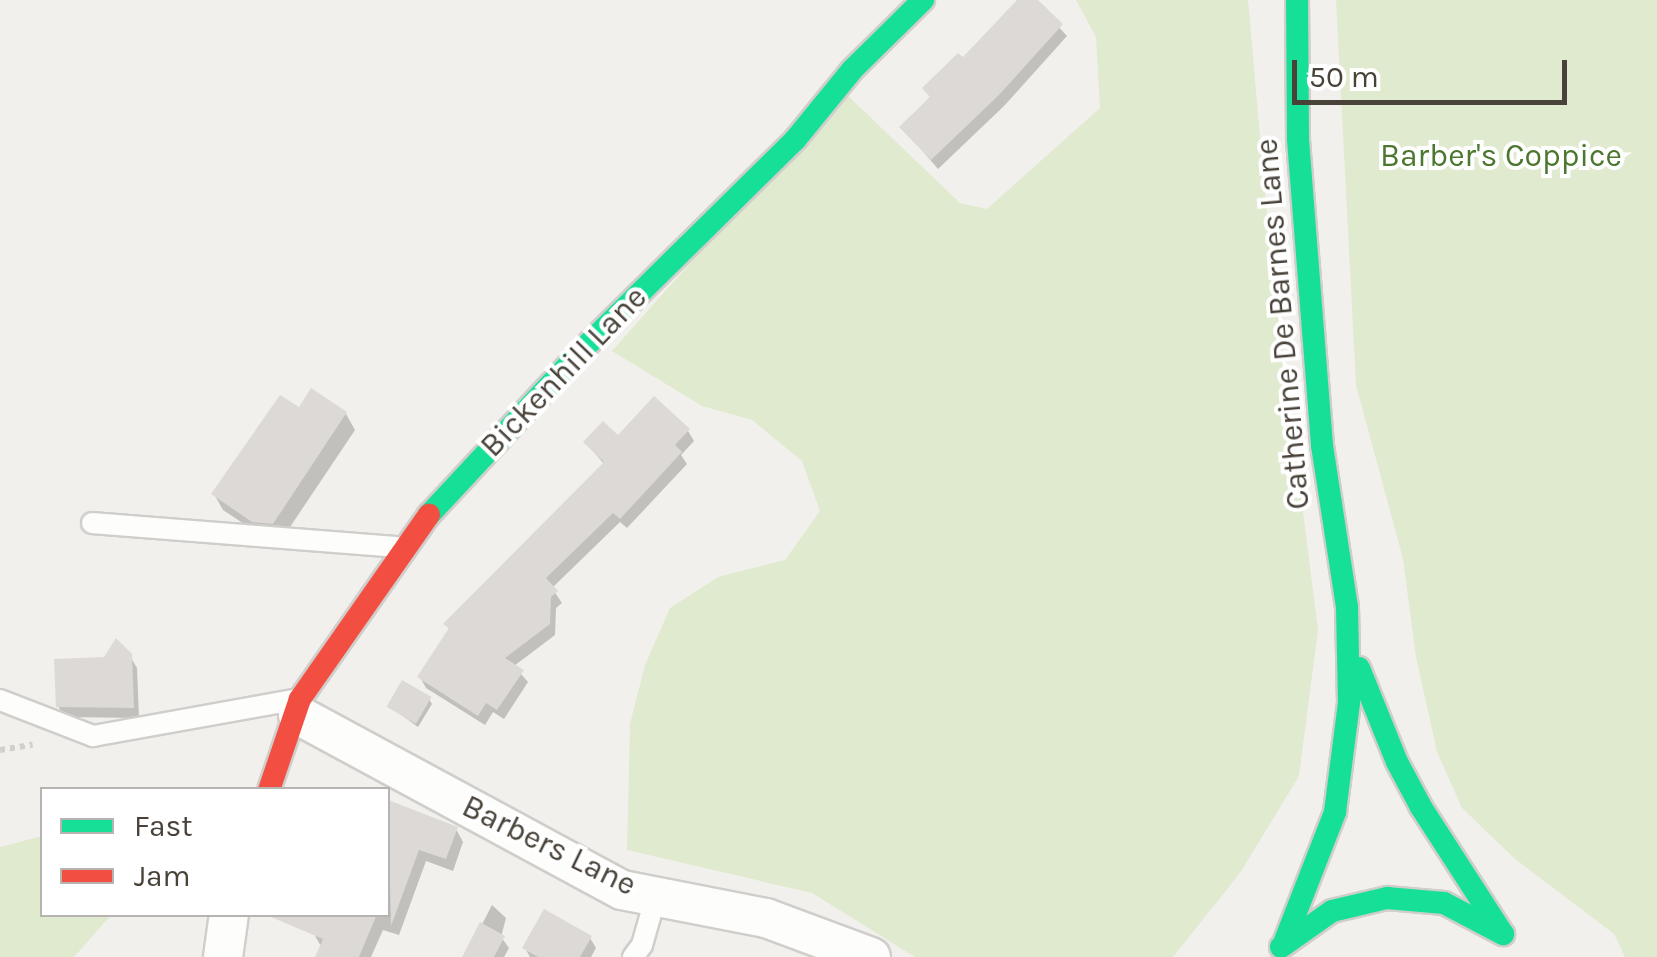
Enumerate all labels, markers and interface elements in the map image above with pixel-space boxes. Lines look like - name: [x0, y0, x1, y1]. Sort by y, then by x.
- scale bar: [1297, 40, 1572, 102]
- text: 50 m: [1309, 59, 1379, 95]
- street label: Catherine De Barnes Lane: [1248, 137, 1318, 511]
- park label: Barber's Coppice: [1380, 137, 1622, 175]
- street label: Bickenhill Lane: [473, 279, 655, 465]
- legend: [40, 787, 390, 917]
- street label: Barbers Lane: [456, 787, 642, 905]
- text: Fast: [134, 808, 193, 844]
- text: Jam: [134, 858, 191, 894]

